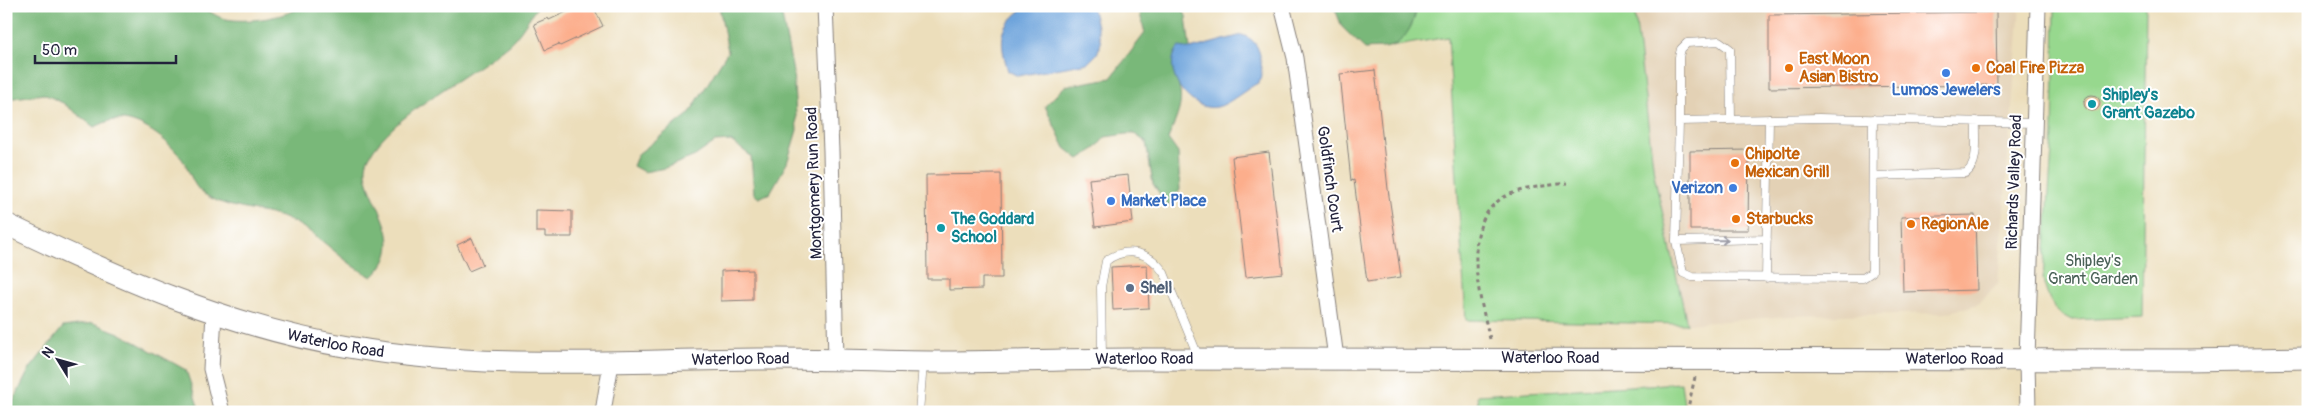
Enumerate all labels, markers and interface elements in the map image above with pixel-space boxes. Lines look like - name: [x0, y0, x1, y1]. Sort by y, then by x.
- scale bar: [35, 32, 176, 64]
- text: 50 m: [42, 41, 77, 60]
- place label: East Moon Asian Bistro: [1799, 49, 1879, 87]
- place label: Coal Fire Pizza: [1986, 58, 2085, 78]
- marker: East Moon Asian Bistro: [1783, 62, 1795, 74]
- marker: Coal Fire Pizza: [1970, 62, 1982, 74]
- marker: Lumos Jewelers: [1940, 67, 1952, 79]
- place label: Lumos Jewelers: [1892, 80, 2001, 100]
- place label: Shipley's Grant Gazebo: [2102, 85, 2195, 123]
- marker: Shipley's Grant Gazebo: [2086, 98, 2098, 110]
- street label: Montgomery Run Road: [801, 106, 827, 260]
- street label: Richards Valley Road: [2002, 114, 2026, 250]
- street label: Goldfinch Court: [1313, 125, 1347, 234]
- place label: Chipolte Mexican Grill: [1745, 144, 1830, 182]
- marker: Chipolte Mexican Grill: [1729, 157, 1741, 169]
- place label: Verizon: [1671, 178, 1723, 198]
- marker: Verizon: [1727, 182, 1739, 194]
- place label: Market Place: [1121, 191, 1207, 211]
- marker: Market Place: [1105, 195, 1117, 207]
- place label: The Goddard School: [950, 209, 1034, 247]
- place label: Starbucks: [1746, 209, 1814, 229]
- marker: Starbucks: [1730, 213, 1742, 225]
- place label: RegionAle: [1921, 214, 1990, 234]
- marker: RegionAle: [1905, 218, 1917, 230]
- marker: The Goddard School: [935, 222, 947, 234]
- one-way arrow: [1713, 235, 1729, 245]
- park label: Shipley's Grant Garden: [2048, 251, 2138, 289]
- place label: Shell: [1140, 278, 1173, 298]
- marker: Shell: [1124, 282, 1136, 294]
- street label: Waterloo Road: [285, 324, 385, 362]
- north arrow: [32, 336, 82, 386]
- text: N: [38, 344, 58, 361]
- street label: Waterloo Road: [1501, 348, 1600, 368]
- street label: Waterloo Road: [691, 349, 790, 370]
- street label: Waterloo Road: [1095, 349, 1194, 369]
- street label: Waterloo Road: [1905, 349, 2004, 369]

